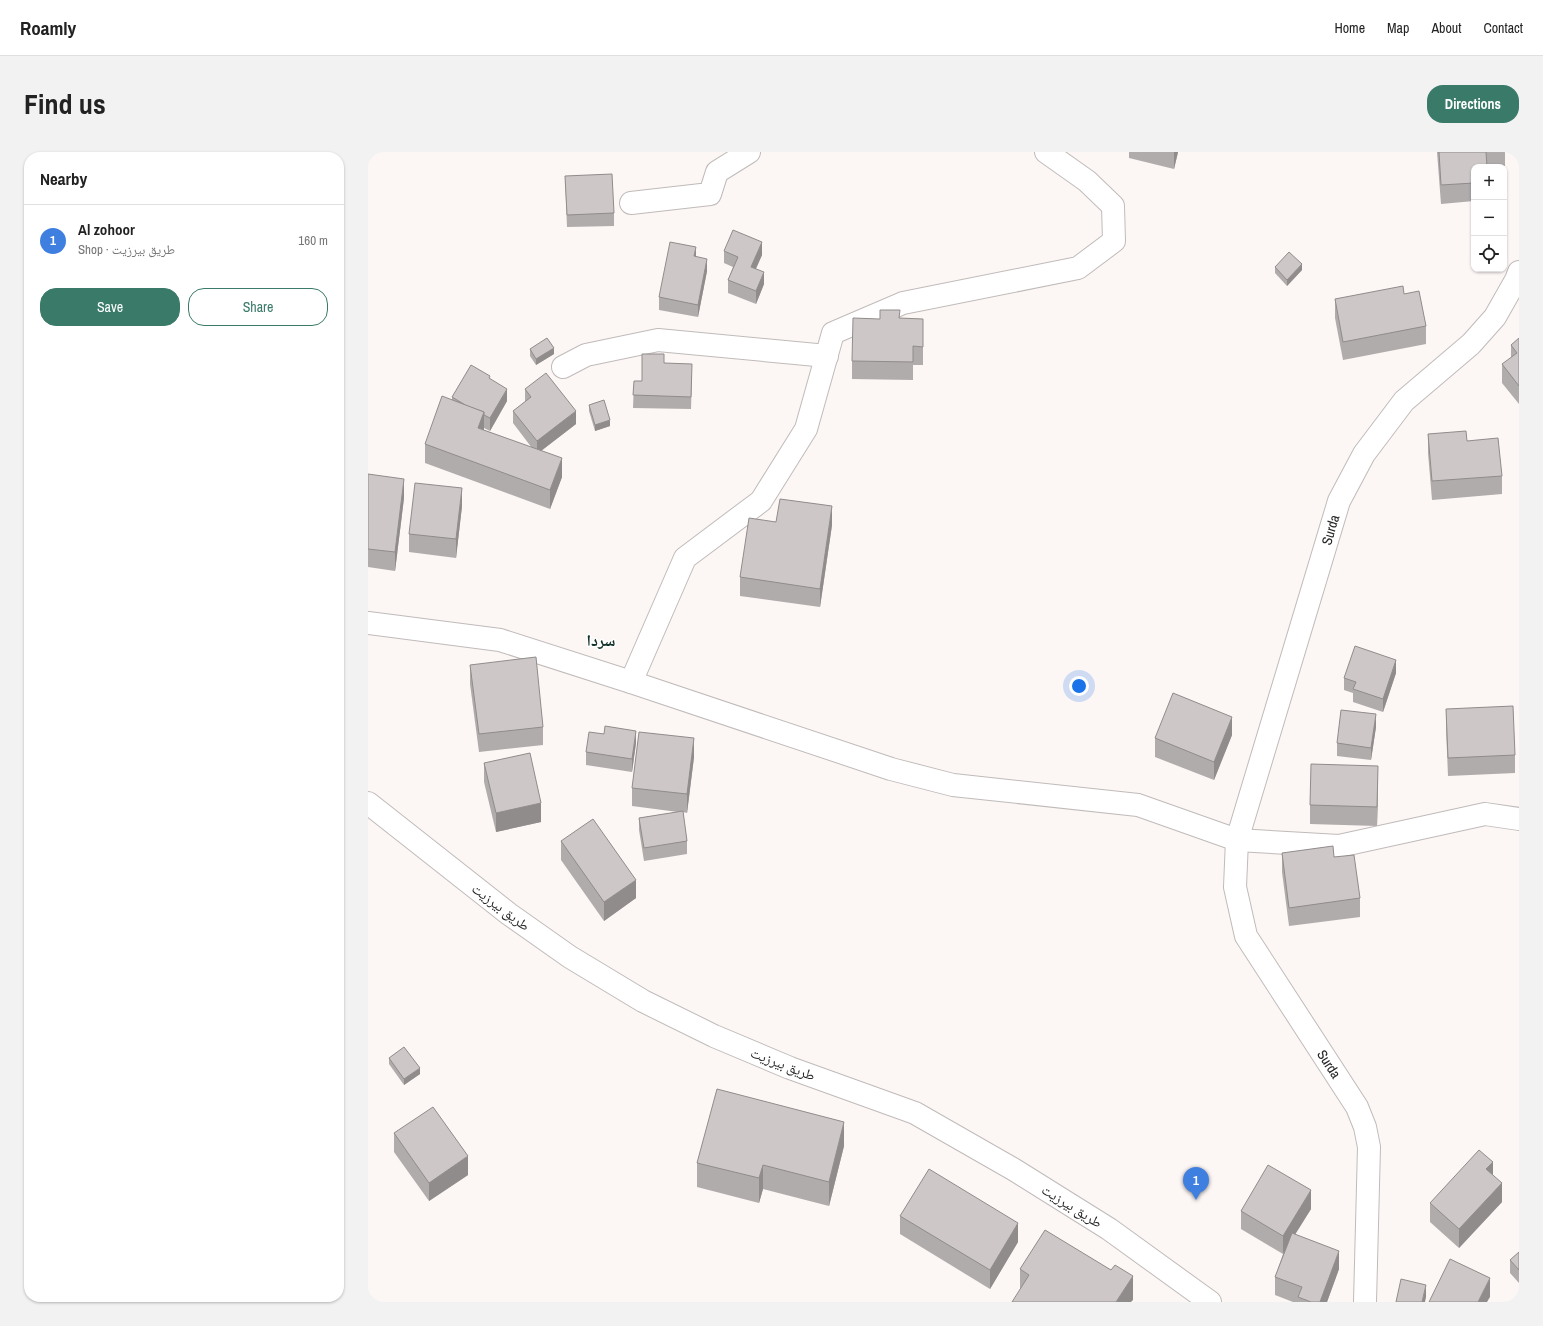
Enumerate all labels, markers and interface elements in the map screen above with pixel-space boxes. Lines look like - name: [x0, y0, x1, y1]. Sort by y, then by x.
- text: Roamly: [20, 15, 76, 41]
- text: Home: [1334, 19, 1365, 37]
- text: Map: [1387, 19, 1409, 37]
- text: About: [1431, 19, 1461, 37]
- text: Contact: [1483, 19, 1523, 37]
- text: Find us: [24, 85, 106, 123]
- button: Directions: [1427, 85, 1519, 123]
- map controls: [1471, 164, 1507, 272]
- button: +: [1471, 164, 1507, 200]
- text: Nearby: [40, 167, 87, 190]
- button: −: [1471, 200, 1507, 236]
- text: Al zohoor: [78, 219, 135, 240]
- text: 1: [50, 232, 56, 249]
- text: 160 m: [298, 232, 328, 249]
- button: locate: [1471, 236, 1507, 272]
- text: Shop · طريق بيرزيت: [78, 241, 175, 258]
- button: Save: [40, 288, 180, 326]
- button: Share: [188, 288, 328, 326]
- street label: Surda: [1317, 512, 1344, 547]
- district label: سردا: [586, 629, 616, 651]
- your location: [1069, 676, 1089, 696]
- street label: طريق بيرزيت: [468, 879, 534, 935]
- street label: طريق بيرزيت: [748, 1043, 818, 1086]
- street label: Surda: [1313, 1046, 1345, 1082]
- pin: 1: [1183, 1167, 1209, 1200]
- street label: طريق بيرزيت: [1038, 1180, 1106, 1233]

